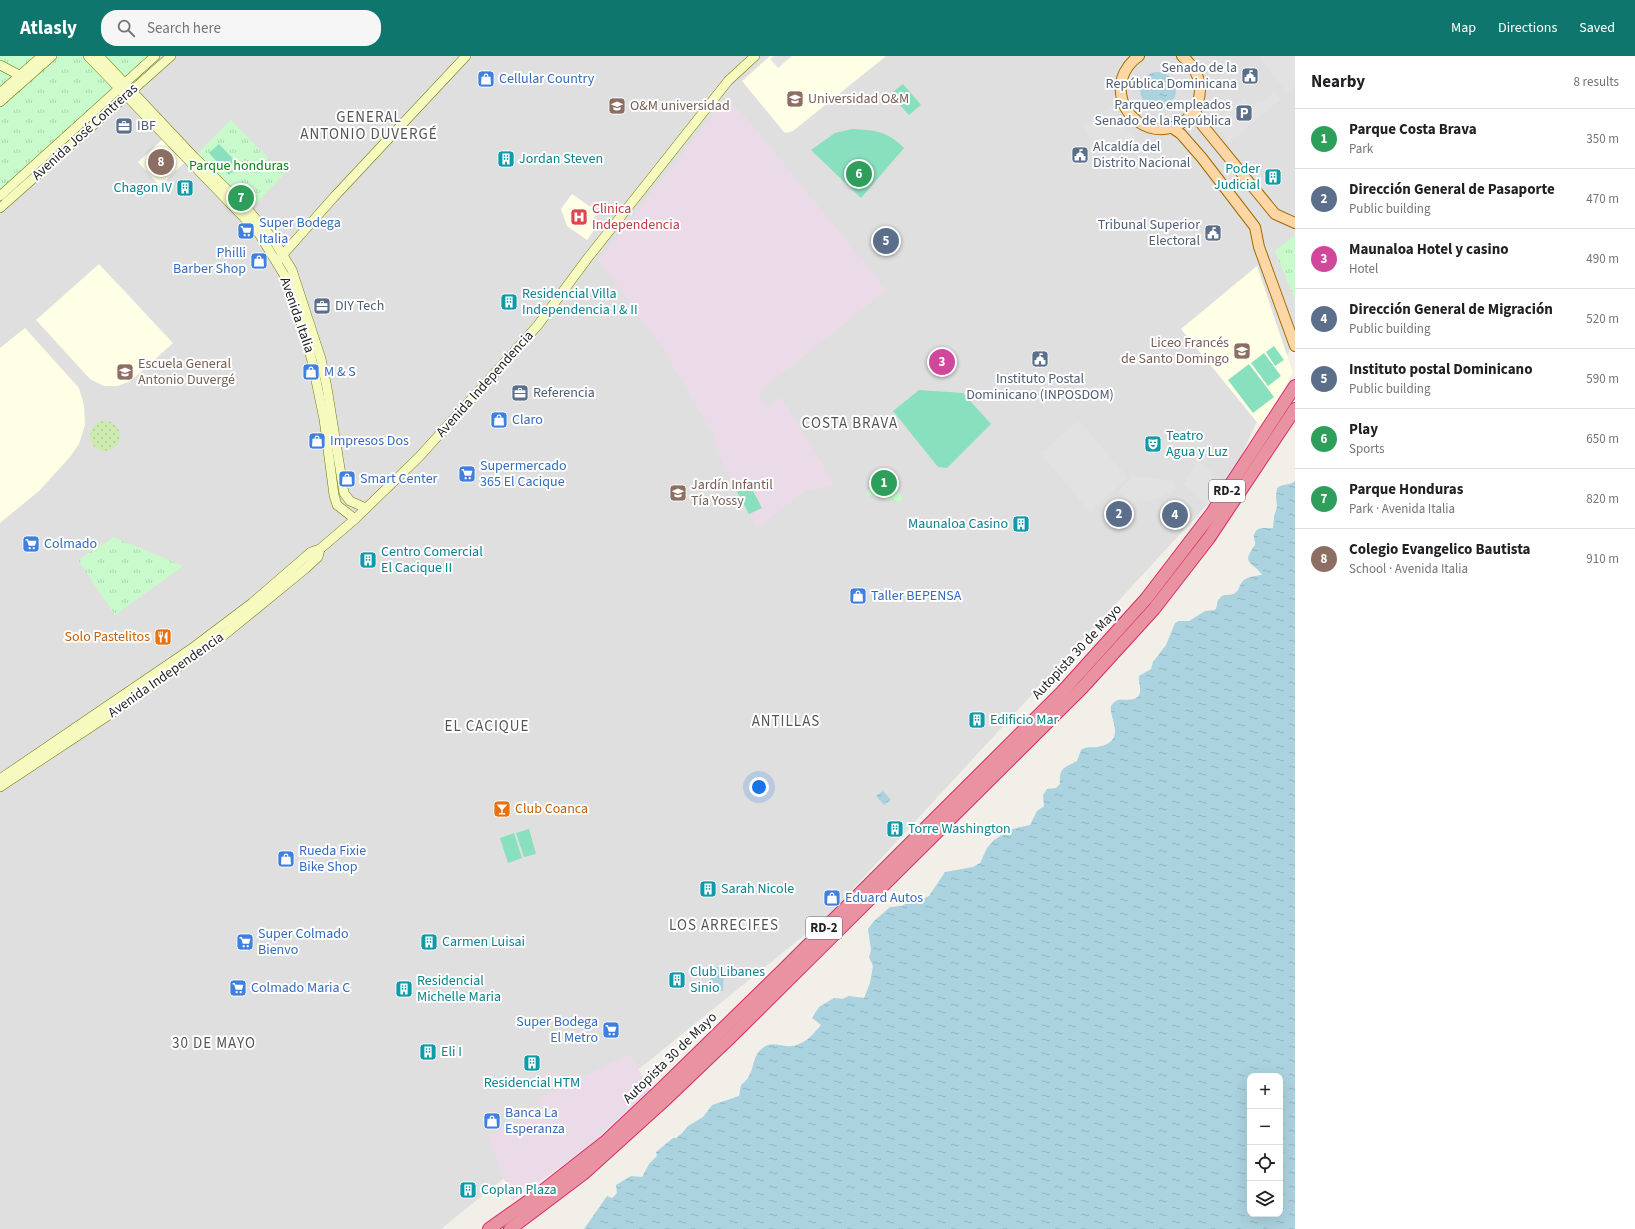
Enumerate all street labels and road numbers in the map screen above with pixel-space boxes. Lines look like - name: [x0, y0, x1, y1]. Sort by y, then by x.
- street label: Avenida José Contreras: [28, 79, 143, 185]
- street label: Avenida Italia: [275, 274, 319, 356]
- street label: Avenida Independencia: [432, 326, 538, 442]
- road number: RD-2: [1209, 480, 1245, 502]
- street label: Autopista 30 de Mayo: [1027, 600, 1127, 704]
- street label: Avenida Independencia: [104, 627, 228, 723]
- road number: RD-2: [806, 917, 842, 939]
- street label: Autopista 30 de Mayo: [618, 1008, 722, 1108]

